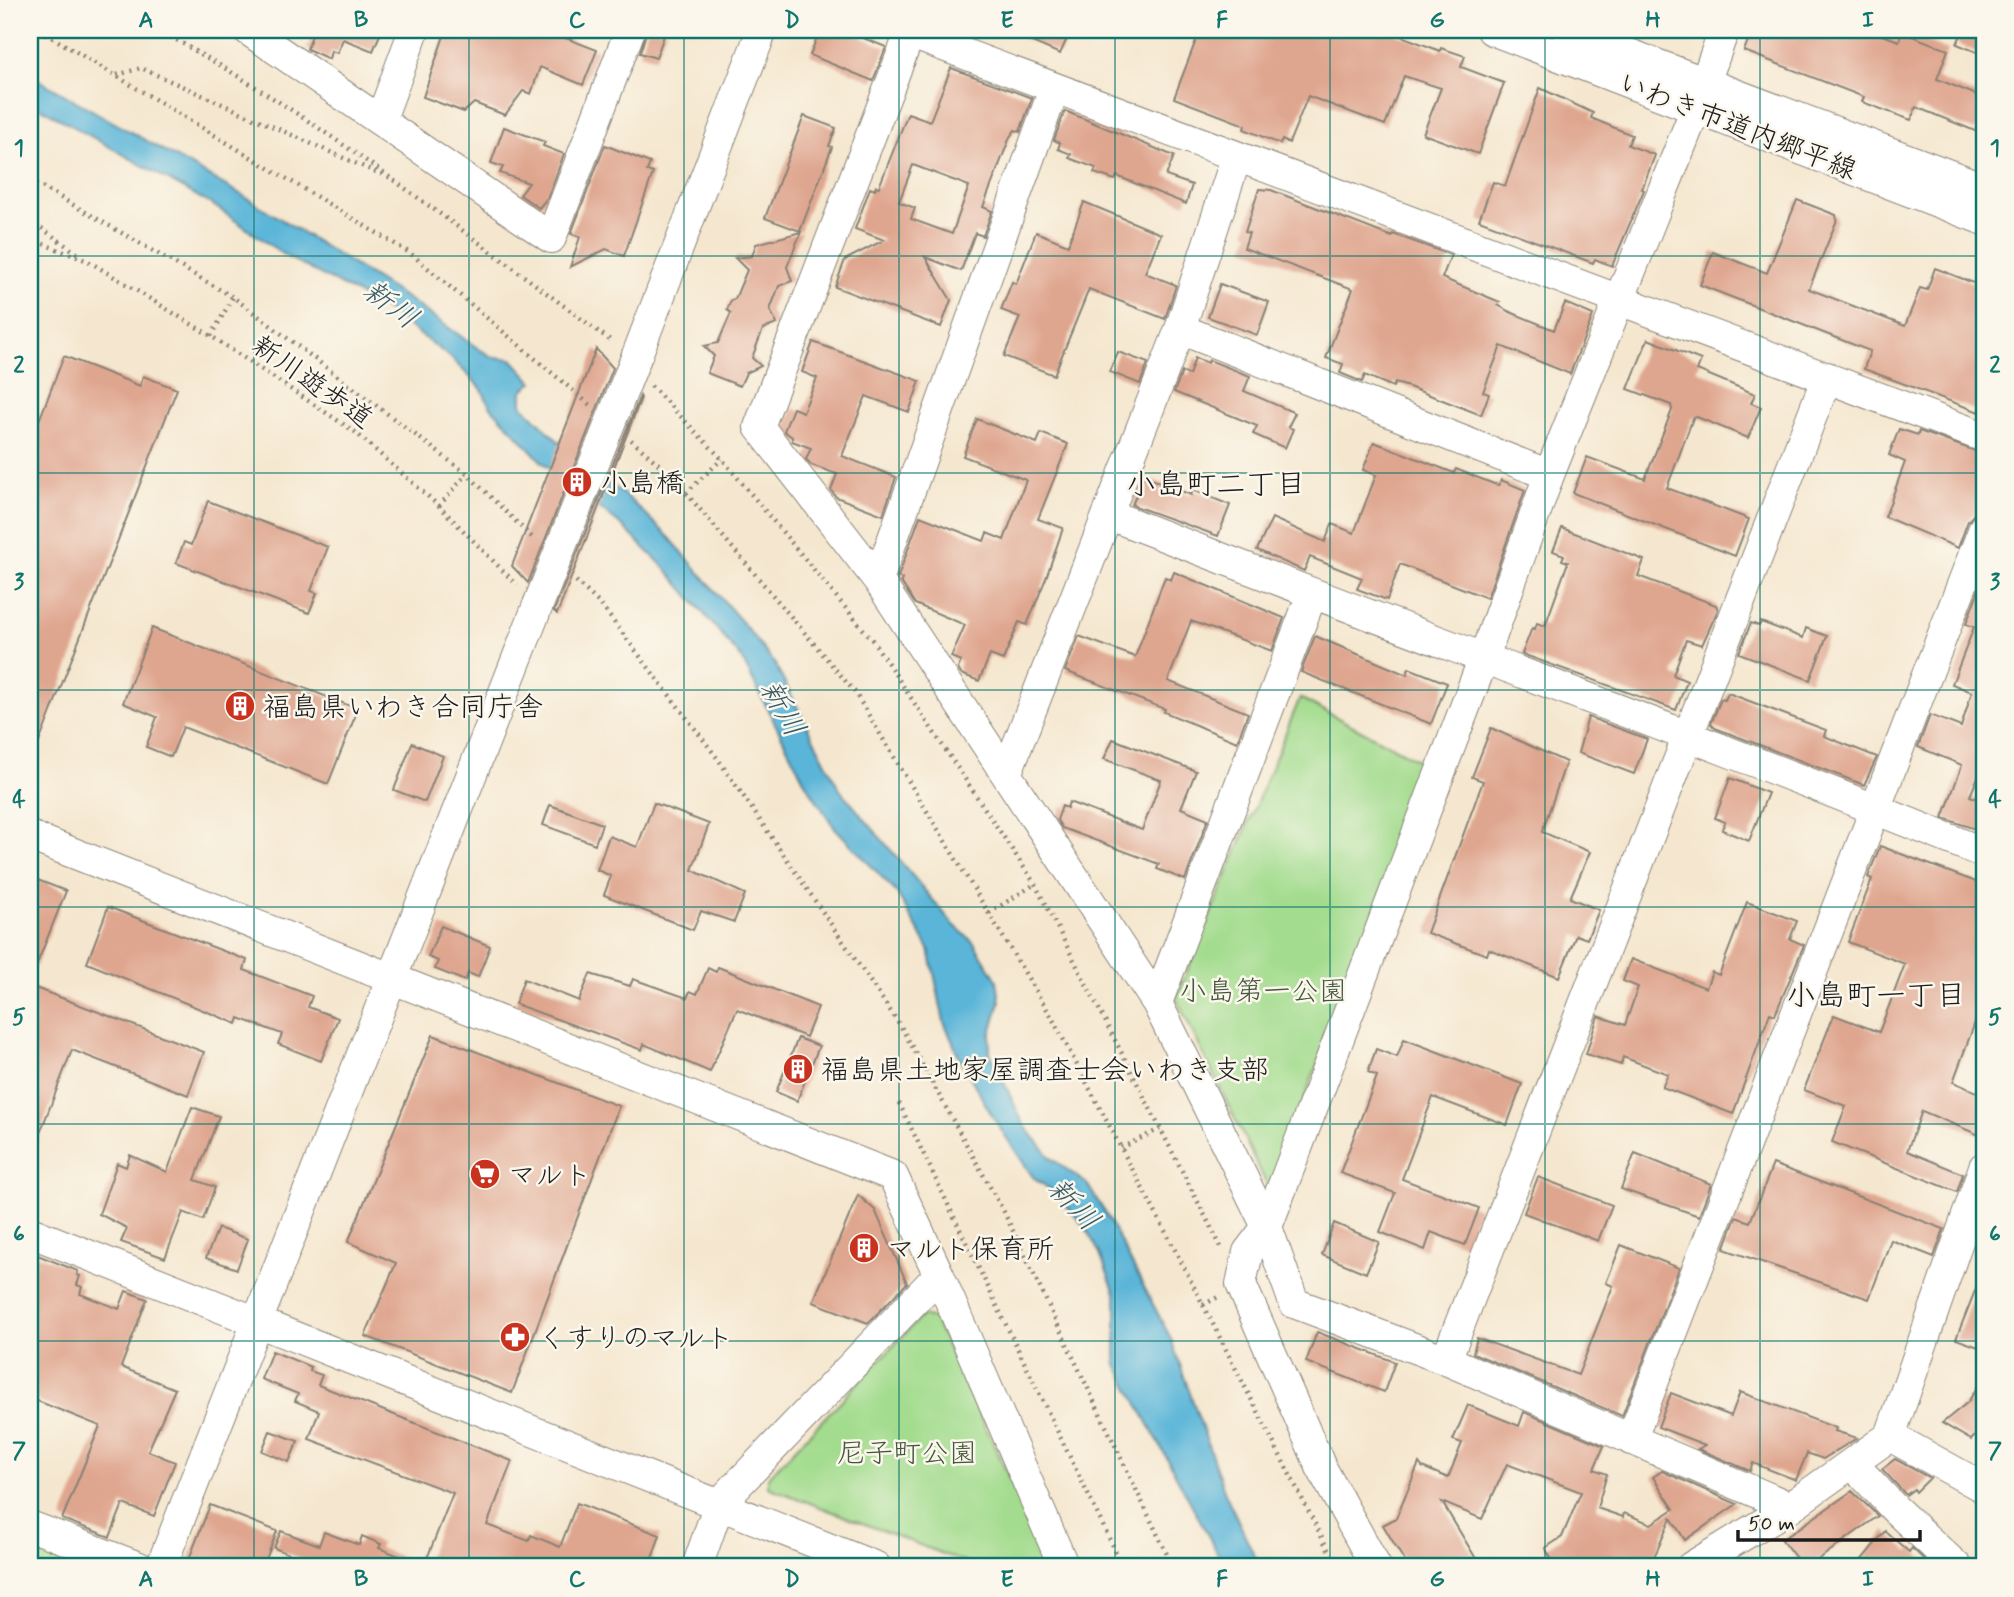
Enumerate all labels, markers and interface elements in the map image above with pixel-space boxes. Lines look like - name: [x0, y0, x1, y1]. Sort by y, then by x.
- text: A: [138, 6, 154, 36]
- text: B: [354, 6, 369, 36]
- text: C: [569, 6, 586, 36]
- text: D: [784, 6, 800, 36]
- text: E: [1000, 6, 1014, 36]
- text: F: [1216, 6, 1228, 36]
- text: G: [1429, 6, 1445, 36]
- text: H: [1645, 6, 1661, 36]
- text: I: [1862, 6, 1874, 36]
- street label: いわき市道内郷平線: [1613, 65, 1861, 190]
- text: 1: [14, 134, 24, 164]
- text: 1: [1990, 134, 2000, 164]
- water label: 新川: [354, 272, 426, 339]
- street label: 新川遊歩道: [244, 328, 380, 438]
- text: 2: [13, 351, 25, 381]
- text: 2: [1989, 351, 2001, 381]
- building icon: 小島橋: [560, 465, 594, 499]
- place label: 小島橋: [600, 466, 684, 503]
- district label: 小島町二丁目: [1126, 466, 1306, 505]
- text: 3: [14, 568, 25, 598]
- text: 3: [1990, 568, 2001, 598]
- water label: 新川: [750, 673, 814, 744]
- building icon: 福島県いわき合同庁舎: [223, 689, 257, 723]
- place label: 福島県いわき合同庁舎: [263, 690, 543, 727]
- text: 4: [12, 785, 26, 815]
- text: 4: [1988, 785, 2002, 815]
- park label: 小島第一公園: [1179, 974, 1347, 1011]
- district label: 小島町一丁目: [1786, 977, 1966, 1016]
- text: 5: [12, 1003, 26, 1033]
- text: 5: [1988, 1003, 2002, 1033]
- building icon: 福島県土地家屋調査士会いわき支部: [781, 1052, 815, 1086]
- place label: 福島県土地家屋調査士会いわき支部: [821, 1053, 1269, 1090]
- supermarket icon: マルト: [468, 1157, 502, 1191]
- place label: マルト: [508, 1158, 591, 1195]
- water label: 新川: [1038, 1170, 1108, 1240]
- text: 6: [13, 1220, 25, 1250]
- text: 6: [1989, 1220, 2001, 1250]
- building icon: マルト保育所: [847, 1231, 881, 1265]
- place label: マルト保育所: [887, 1232, 1054, 1269]
- pharmacy icon: くすりのマルト: [498, 1320, 532, 1354]
- place label: くすりのマルト: [538, 1321, 733, 1358]
- park label: 尼子町公園: [837, 1436, 977, 1473]
- text: 7: [12, 1437, 26, 1467]
- text: 7: [1988, 1437, 2002, 1467]
- scale bar: [1738, 1499, 1920, 1543]
- text: 50 m: [1748, 1510, 1795, 1538]
- text: A: [138, 1565, 154, 1595]
- text: B: [354, 1565, 369, 1595]
- text: C: [569, 1565, 586, 1595]
- text: D: [784, 1565, 800, 1595]
- text: E: [1000, 1565, 1014, 1595]
- text: F: [1216, 1565, 1228, 1595]
- text: G: [1429, 1565, 1445, 1595]
- text: H: [1645, 1565, 1661, 1595]
- text: I: [1862, 1565, 1874, 1595]

